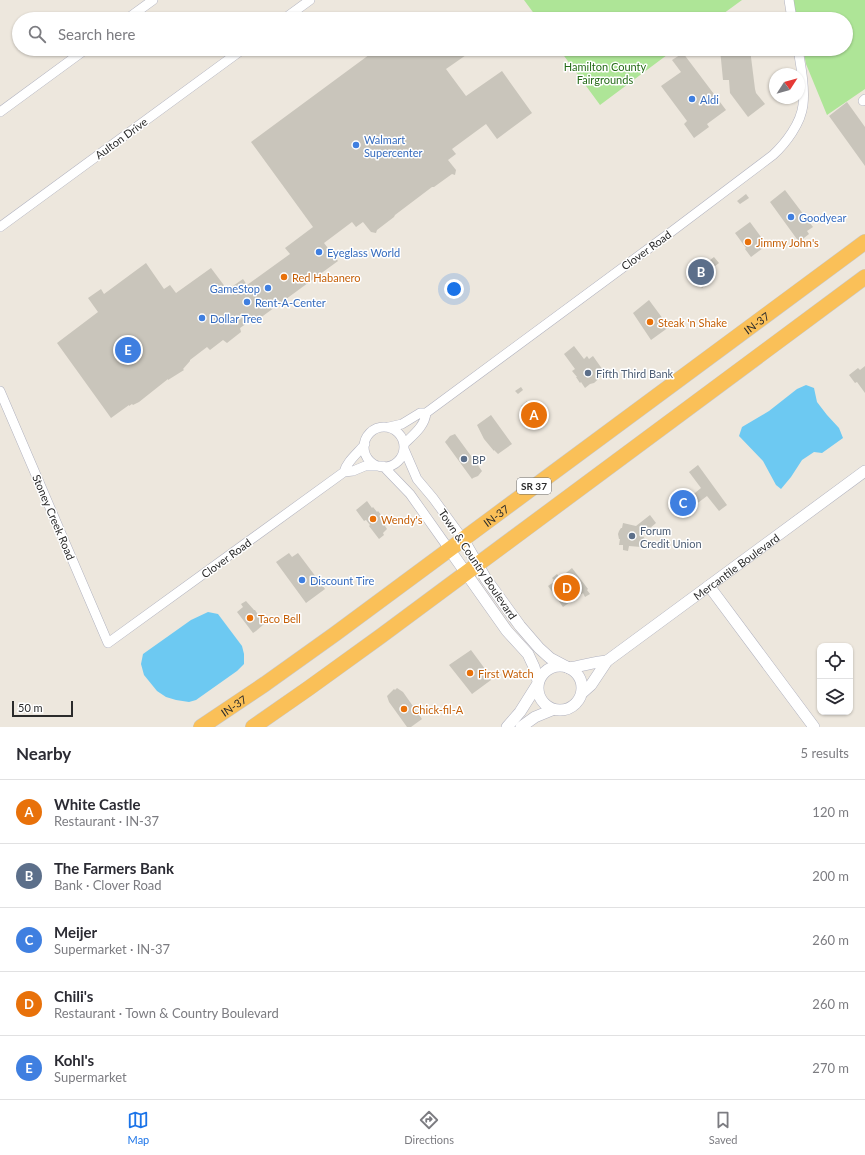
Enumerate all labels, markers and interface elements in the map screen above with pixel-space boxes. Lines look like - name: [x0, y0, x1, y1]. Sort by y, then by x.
- search box: [12, 12, 853, 56]
- icon: search: [26, 23, 48, 45]
- text: Search here: [58, 25, 135, 43]
- park label: Hamilton County Fairgrounds: [564, 60, 647, 86]
- north arrow: [769, 68, 805, 104]
- place label: Aldi: [700, 93, 719, 106]
- marker: Aldi: [687, 94, 697, 104]
- street label: Aulton Drive: [92, 115, 150, 161]
- place label: Walmart Supercenter: [364, 133, 423, 159]
- marker: Walmart Supercenter: [351, 140, 361, 150]
- place label: Goodyear: [799, 211, 846, 224]
- marker: Goodyear: [786, 212, 796, 222]
- street label: Clover Road: [619, 228, 673, 272]
- place label: Jimmy John's: [756, 236, 819, 249]
- marker: Jimmy John's: [743, 237, 753, 247]
- place label: Eyeglass World: [327, 246, 400, 259]
- marker: Eyeglass World: [314, 247, 324, 257]
- pin: B: [688, 257, 714, 287]
- place label: Red Habanero: [292, 271, 361, 284]
- marker: Red Habanero: [279, 272, 289, 282]
- your location: [444, 279, 464, 299]
- place label: GameStop: [210, 282, 260, 295]
- marker: GameStop: [263, 283, 273, 293]
- place label: Rent-A-Center: [255, 296, 326, 309]
- marker: Rent-A-Center: [242, 297, 252, 307]
- street label: IN-37: [741, 309, 771, 336]
- place label: Dollar Tree: [210, 312, 262, 325]
- marker: Dollar Tree: [197, 313, 207, 323]
- place label: Steak 'n Shake: [658, 316, 727, 329]
- marker: Steak 'n Shake: [645, 317, 655, 327]
- pin: E: [115, 335, 141, 365]
- place label: Fifth Third Bank: [596, 367, 674, 380]
- marker: Fifth Third Bank: [583, 368, 593, 378]
- pin: A: [521, 400, 547, 430]
- place label: BP: [472, 453, 486, 466]
- marker: BP: [459, 454, 469, 464]
- street label: Stoney Creek Road: [30, 472, 78, 562]
- road number: SR 37: [517, 478, 551, 494]
- pin: C: [670, 488, 696, 518]
- street label: IN-37: [480, 501, 511, 529]
- street label: Town & Country Boulevard: [436, 506, 520, 622]
- place label: Wendy's: [381, 513, 423, 526]
- marker: Wendy's: [368, 514, 378, 524]
- place label: Forum Credit Union: [640, 524, 702, 550]
- street label: Mercantile Boulevard: [691, 530, 781, 602]
- marker: Forum Credit Union: [627, 531, 637, 541]
- street label: Clover Road: [199, 536, 253, 580]
- pin: D: [554, 573, 580, 603]
- place label: Discount Tire: [310, 574, 375, 587]
- marker: Discount Tire: [297, 575, 307, 585]
- place label: Taco Bell: [258, 612, 301, 625]
- marker: Taco Bell: [245, 613, 255, 623]
- map controls: [817, 643, 853, 715]
- button: locate: [817, 643, 853, 679]
- place label: First Watch: [478, 667, 534, 680]
- marker: First Watch: [465, 668, 475, 678]
- button: layers: [817, 679, 853, 715]
- street label: IN-37: [218, 692, 249, 719]
- scale bar: [12, 699, 73, 718]
- text: 50 m: [18, 701, 43, 714]
- place label: Chick-fil-A: [412, 703, 464, 716]
- marker: Chick-fil-A: [399, 704, 409, 714]
- text: Nearby: [16, 743, 71, 764]
- text: 5 results: [801, 745, 849, 761]
- text: White Castle: [54, 795, 141, 813]
- text: A: [24, 804, 34, 820]
- text: 120 m: [812, 804, 849, 820]
- text: Restaurant · IN-37: [54, 813, 159, 829]
- text: The Farmers Bank: [54, 859, 174, 877]
- text: B: [25, 868, 33, 884]
- text: 200 m: [812, 868, 849, 884]
- text: Bank · Clover Road: [54, 877, 162, 893]
- text: Meijer: [54, 923, 97, 941]
- text: C: [25, 932, 33, 948]
- text: 260 m: [812, 932, 849, 948]
- text: Supermarket · IN-37: [54, 941, 170, 957]
- text: Chili's: [54, 987, 93, 1005]
- text: D: [24, 996, 34, 1012]
- text: 260 m: [812, 996, 849, 1012]
- text: Restaurant · Town & Country Boulevard: [54, 1005, 279, 1021]
- text: Kohl's: [54, 1051, 94, 1069]
- text: E: [25, 1060, 33, 1076]
- text: 270 m: [812, 1060, 849, 1076]
- text: Supermarket: [54, 1069, 127, 1085]
- tab: Map: [127, 1109, 149, 1146]
- tab: Directions: [404, 1109, 454, 1146]
- tab: Saved: [709, 1109, 738, 1146]

